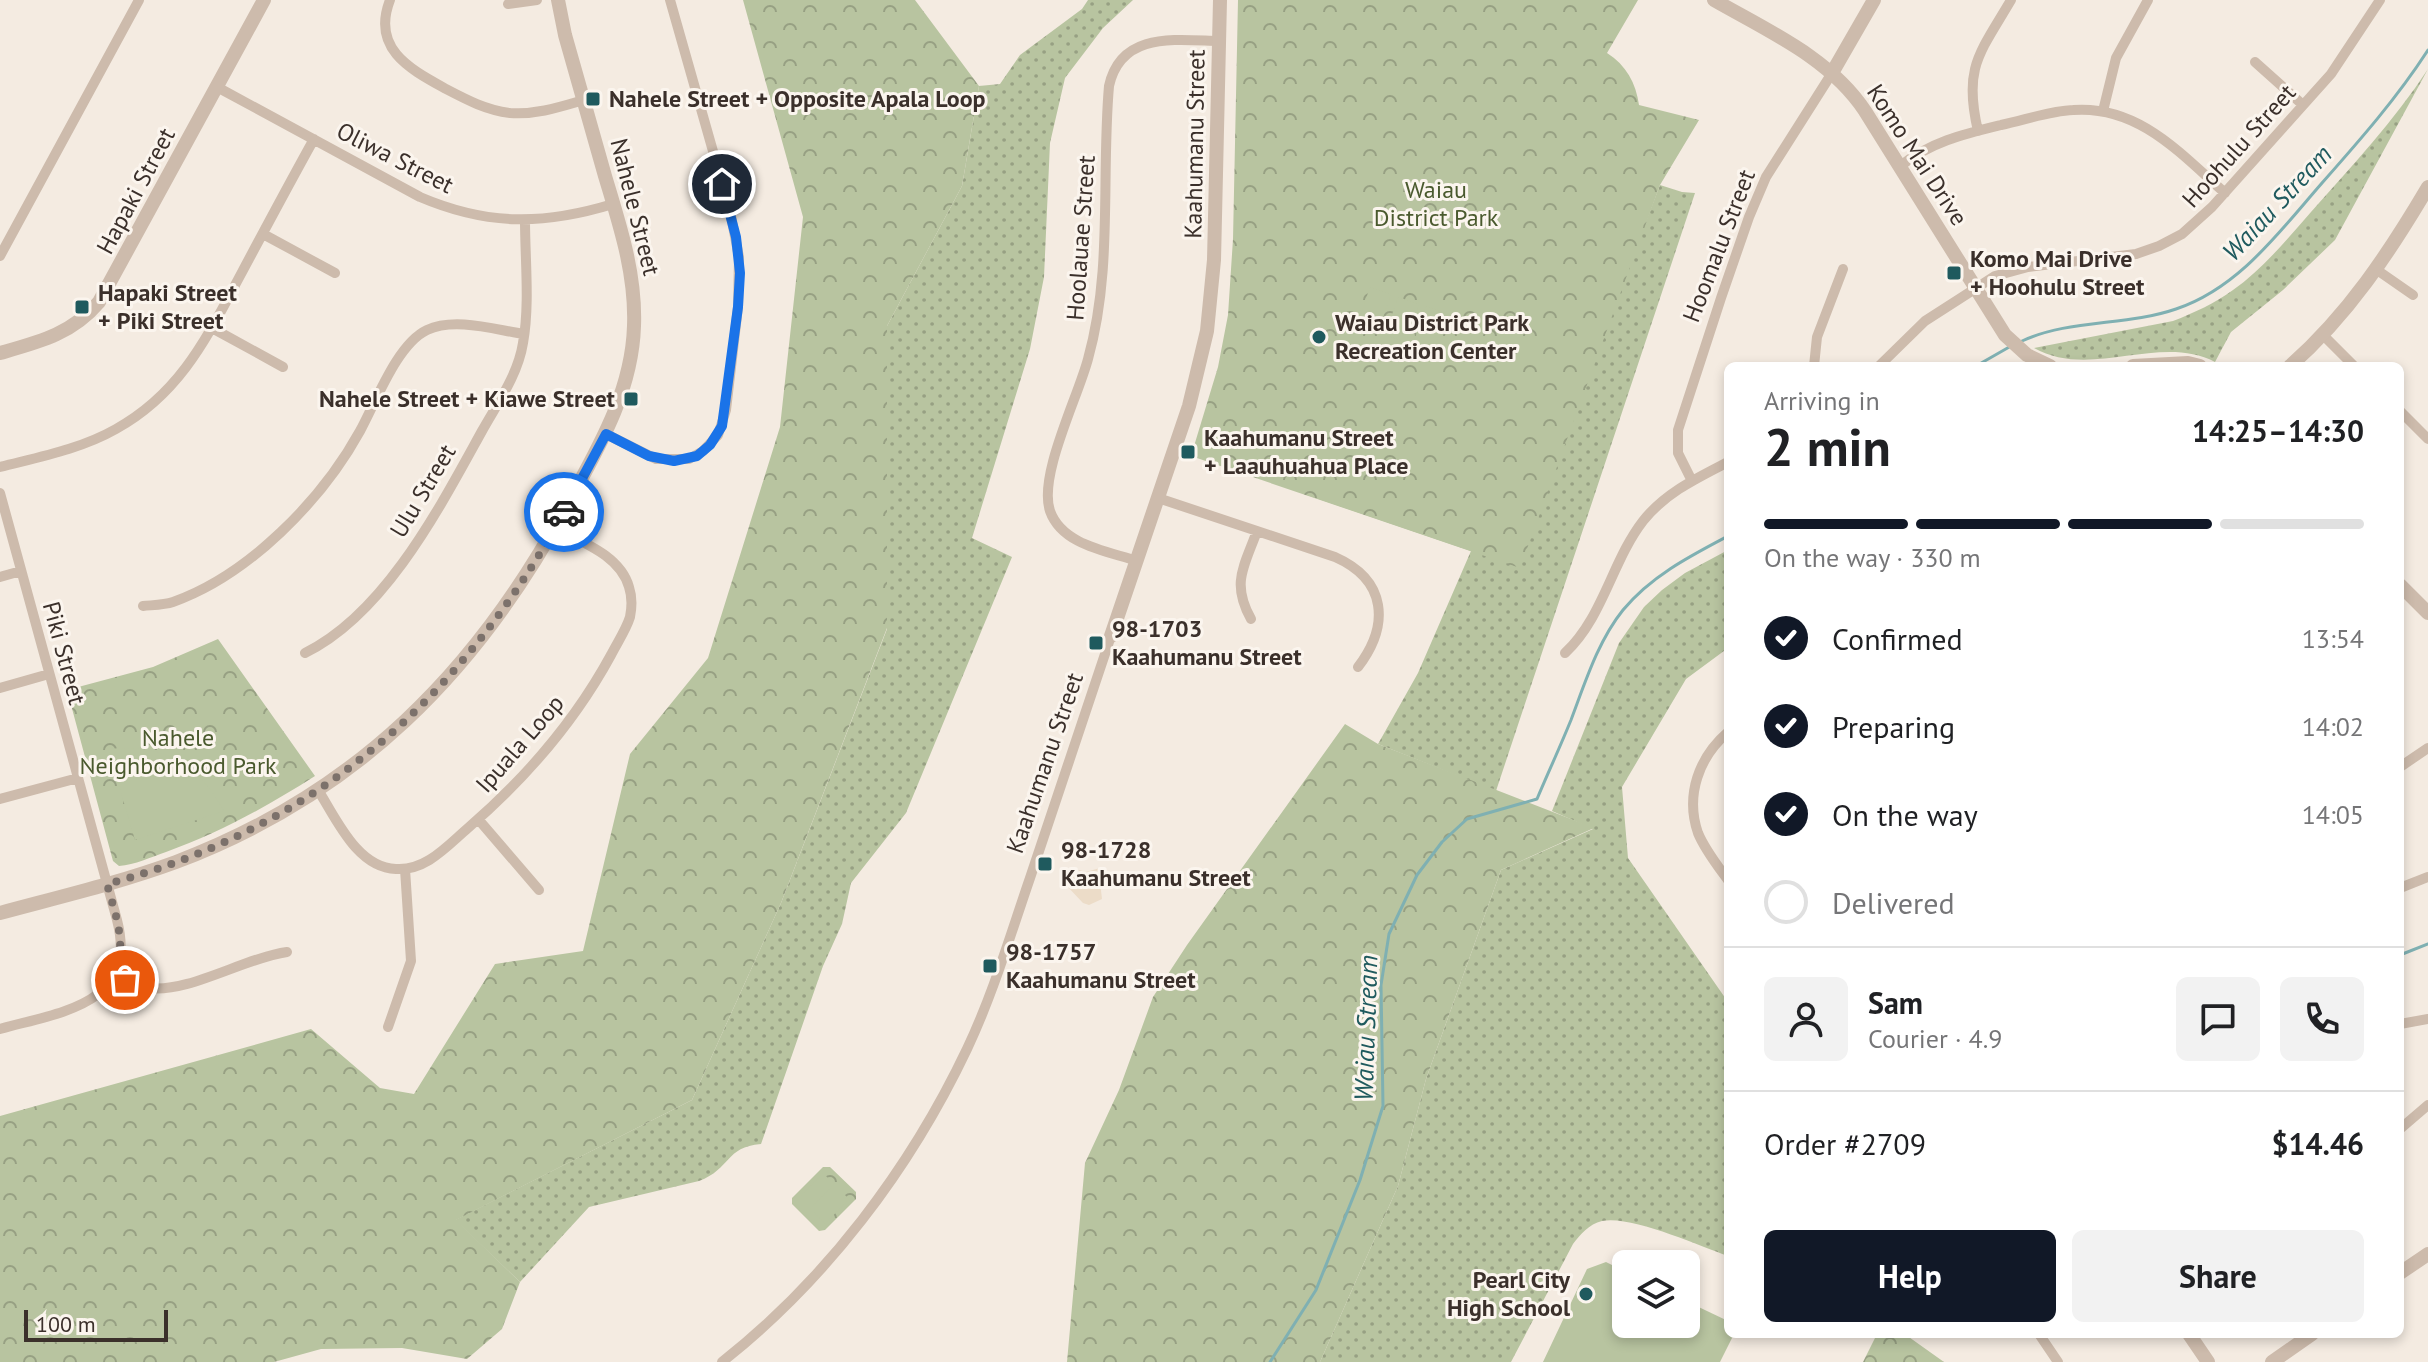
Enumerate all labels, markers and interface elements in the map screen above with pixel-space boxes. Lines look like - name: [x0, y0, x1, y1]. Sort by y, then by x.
- street label: Kaahumanu Street: [1177, 49, 1212, 239]
- street label: Hoohulu Street: [2175, 77, 2302, 214]
- street label: Komo Mai Drive: [1860, 78, 1975, 231]
- place label: Nahele Street + Opposite Apala Loop: [609, 83, 986, 114]
- marker: Nahele Street + Opposite Apala Loop: [584, 90, 602, 108]
- street label: Oliwa Street: [332, 115, 459, 200]
- street label: Hapaki Street: [89, 122, 182, 259]
- street label: Nahele Street: [603, 135, 667, 279]
- water label: Waiau Stream: [2215, 138, 2339, 267]
- pin: [688, 150, 756, 218]
- street label: Hoolauae Street: [1059, 154, 1102, 322]
- icon: home: [700, 162, 744, 206]
- street label: Hoomalu Street: [1675, 165, 1762, 326]
- park label: Waiau District Park: [1374, 174, 1499, 233]
- place label: Komo Mai Drive + Hoohulu Street: [1970, 243, 2145, 302]
- marker: Komo Mai Drive + Hoohulu Street: [1945, 264, 1963, 282]
- place label: Hapaki Street + Piki Street: [98, 277, 237, 336]
- marker: Hapaki Street + Piki Street: [73, 298, 91, 316]
- place label: Waiau District Park Recreation Center: [1335, 307, 1529, 366]
- marker: Waiau District Park Recreation Center: [1310, 328, 1328, 346]
- place label: Nahele Street + Kiawe Street: [319, 383, 616, 414]
- text: Arriving in: [1764, 384, 1880, 417]
- marker: Nahele Street + Kiawe Street: [622, 390, 640, 408]
- text: 14:25–14:30: [2192, 411, 2364, 450]
- text: 2 min: [1764, 413, 1891, 480]
- place label: Kaahumanu Street + Laauhuahua Place: [1204, 422, 1409, 481]
- street label: Ulu Street: [383, 438, 462, 543]
- marker: Kaahumanu Street + Laauhuahua Place: [1179, 443, 1197, 461]
- courier: [524, 472, 604, 552]
- icon: car: [542, 490, 586, 534]
- text: On the way · 330 m: [1764, 541, 1981, 574]
- street label: Piki Street: [36, 598, 93, 708]
- place label: 98-1703 Kaahumanu Street: [1112, 613, 1302, 672]
- icon: check: [1764, 616, 1808, 660]
- text: Confirmed: [1832, 619, 1963, 658]
- text: 13:54: [2302, 622, 2364, 655]
- marker: 98-1703 Kaahumanu Street: [1087, 634, 1105, 652]
- street label: Kaahumanu Street: [999, 668, 1090, 857]
- street label: Ipuala Loop: [469, 688, 571, 799]
- icon: check: [1764, 704, 1808, 748]
- text: Preparing: [1832, 707, 1955, 746]
- text: 14:02: [2302, 710, 2364, 743]
- park label: Nahele Neighborhood Park: [79, 722, 277, 781]
- icon: check: [1764, 792, 1808, 836]
- text: On the way: [1832, 795, 1978, 834]
- text: 14:05: [2302, 798, 2364, 831]
- place label: 98-1728 Kaahumanu Street: [1061, 834, 1251, 893]
- marker: 98-1728 Kaahumanu Street: [1036, 855, 1054, 873]
- text: Delivered: [1832, 883, 1955, 922]
- place label: 98-1757 Kaahumanu Street: [1006, 936, 1196, 995]
- pin: [91, 946, 159, 1014]
- water label: Waiau Stream: [1346, 954, 1385, 1102]
- marker: 98-1757 Kaahumanu Street: [981, 957, 999, 975]
- icon: bag: [103, 958, 147, 1002]
- button: person: [1764, 977, 1848, 1061]
- button: chat: [2176, 977, 2260, 1061]
- button: phone: [2280, 977, 2364, 1061]
- text: Sam: [1868, 983, 1923, 1022]
- text: Courier · 4.9: [1868, 1022, 2002, 1055]
- text: Order #2709: [1764, 1124, 1926, 1163]
- text: $14.46: [2272, 1124, 2364, 1163]
- button: Help: [1764, 1230, 2056, 1322]
- button: Share: [2072, 1230, 2364, 1322]
- map controls: [1612, 1250, 1700, 1338]
- button: layers: [1612, 1250, 1700, 1338]
- place label: Pearl City High School: [1447, 1264, 1571, 1323]
- marker: Pearl City High School: [1577, 1285, 1595, 1303]
- scale bar: [24, 1306, 168, 1342]
- text: 100 m: [36, 1310, 96, 1338]

